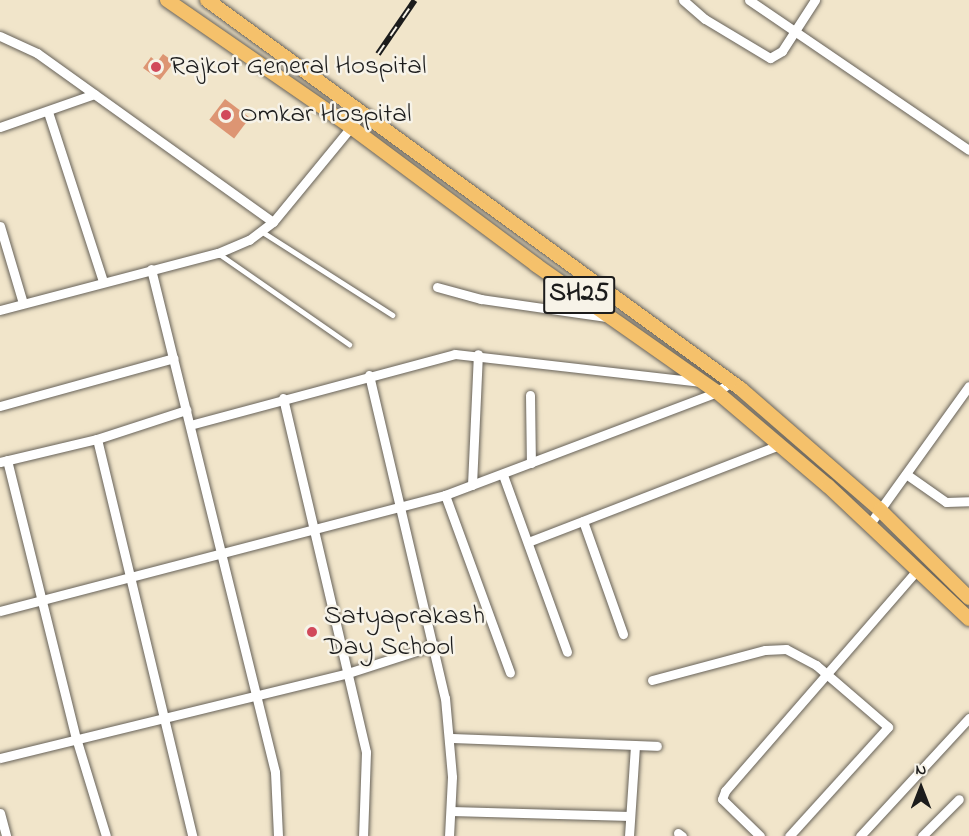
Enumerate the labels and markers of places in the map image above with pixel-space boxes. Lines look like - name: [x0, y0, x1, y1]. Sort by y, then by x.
- place label: Rajkot General Hospital: [170, 51, 426, 83]
- marker: Rajkot General Hospital: [147, 58, 165, 76]
- place label: Omkar Hospital: [240, 99, 411, 131]
- marker: Omkar Hospital: [217, 106, 235, 124]
- place label: Satyaprakash Day School: [324, 600, 485, 663]
- marker: Satyaprakash Day School: [305, 625, 319, 639]

